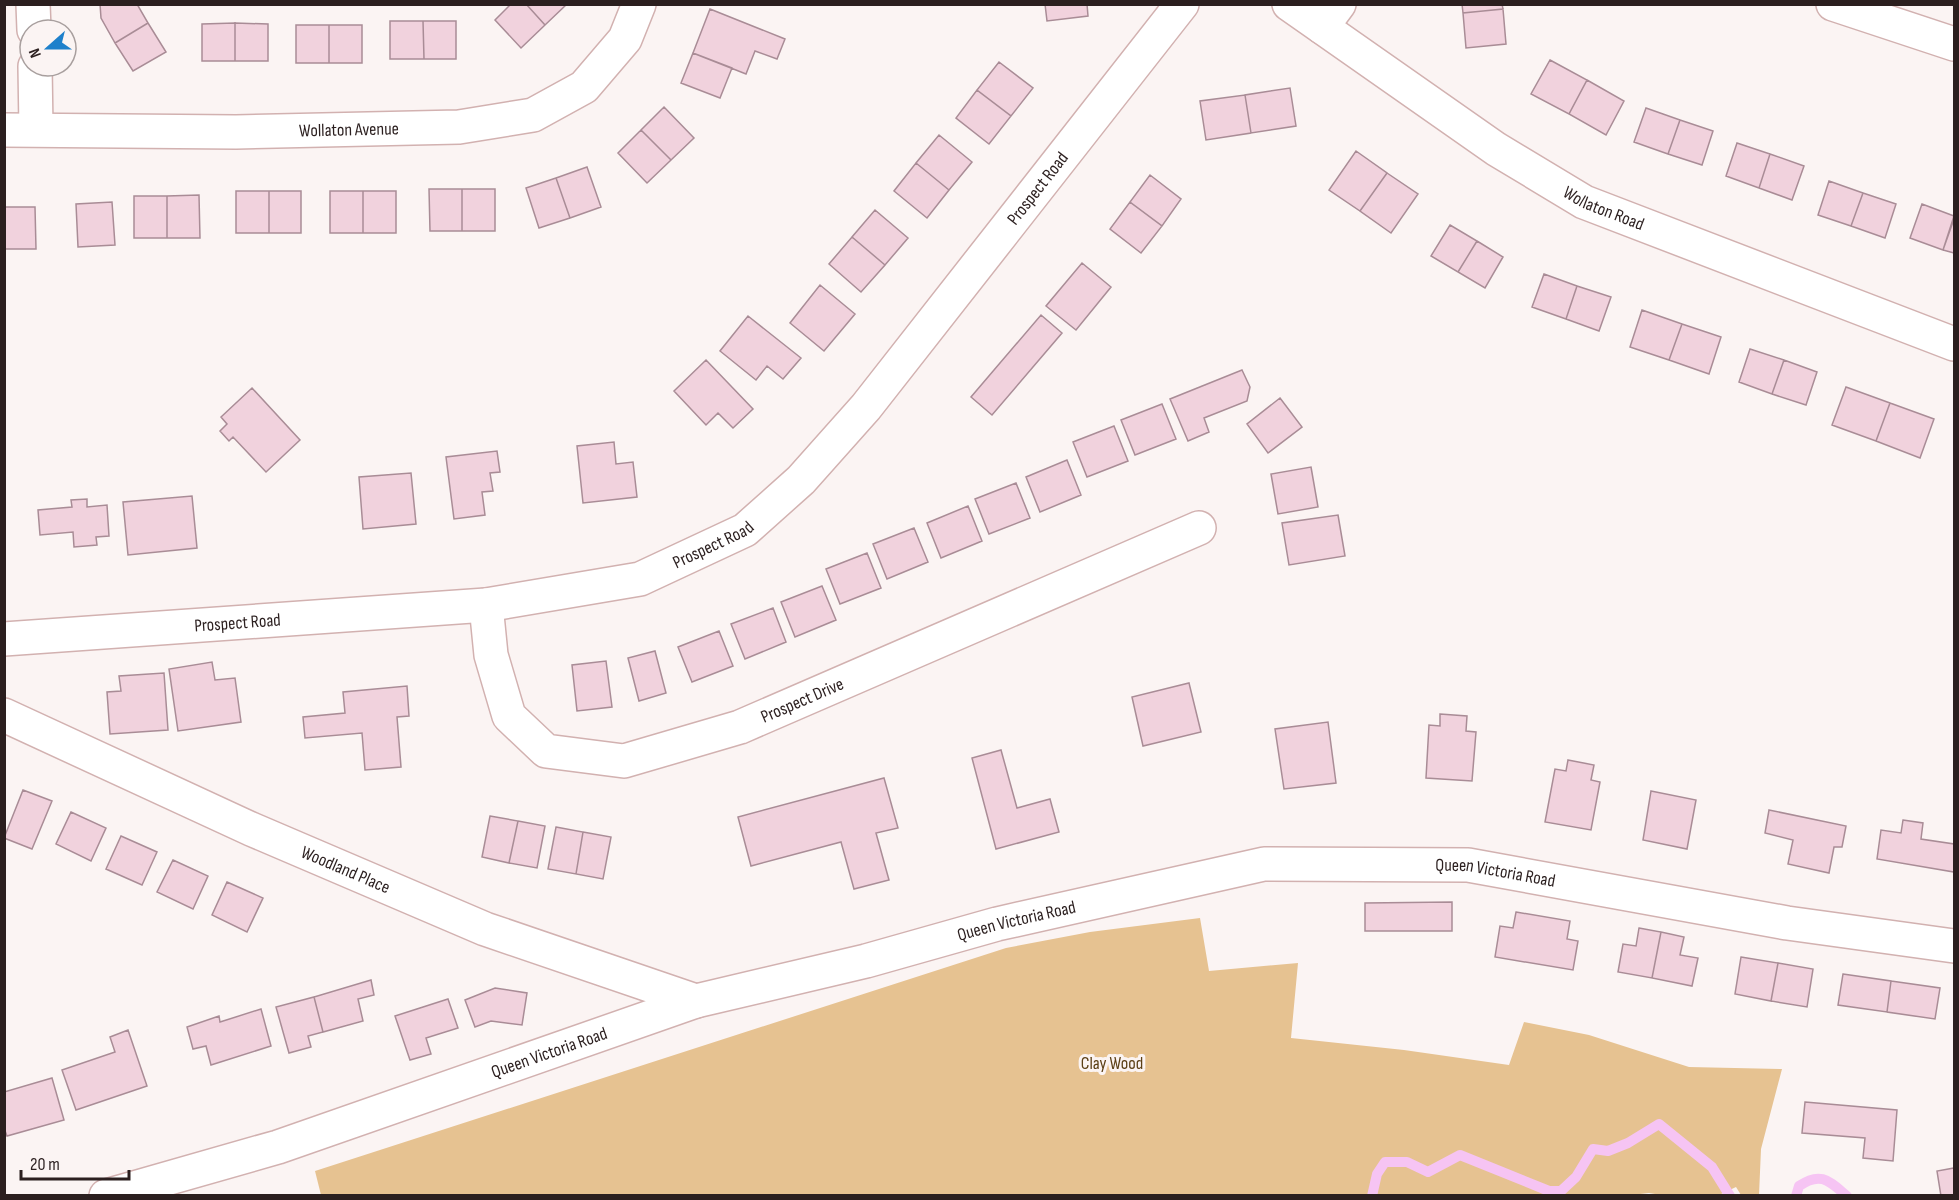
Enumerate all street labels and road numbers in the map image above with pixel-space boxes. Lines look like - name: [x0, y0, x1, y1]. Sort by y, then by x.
- street label: Wollaton Avenue: [299, 118, 399, 141]
- street label: Prospect Road: [1003, 148, 1072, 229]
- street label: Wollaton Road: [1559, 181, 1647, 235]
- street label: Prospect Road: [669, 517, 758, 573]
- street label: Prospect Road: [193, 609, 281, 636]
- street label: Prospect Drive: [758, 673, 847, 727]
- street label: Woodland Place: [298, 841, 393, 898]
- street label: Queen Victoria Road: [1435, 854, 1557, 891]
- street label: Queen Victoria Road: [955, 896, 1078, 945]
- street label: Queen Victoria Road: [488, 1022, 610, 1082]

